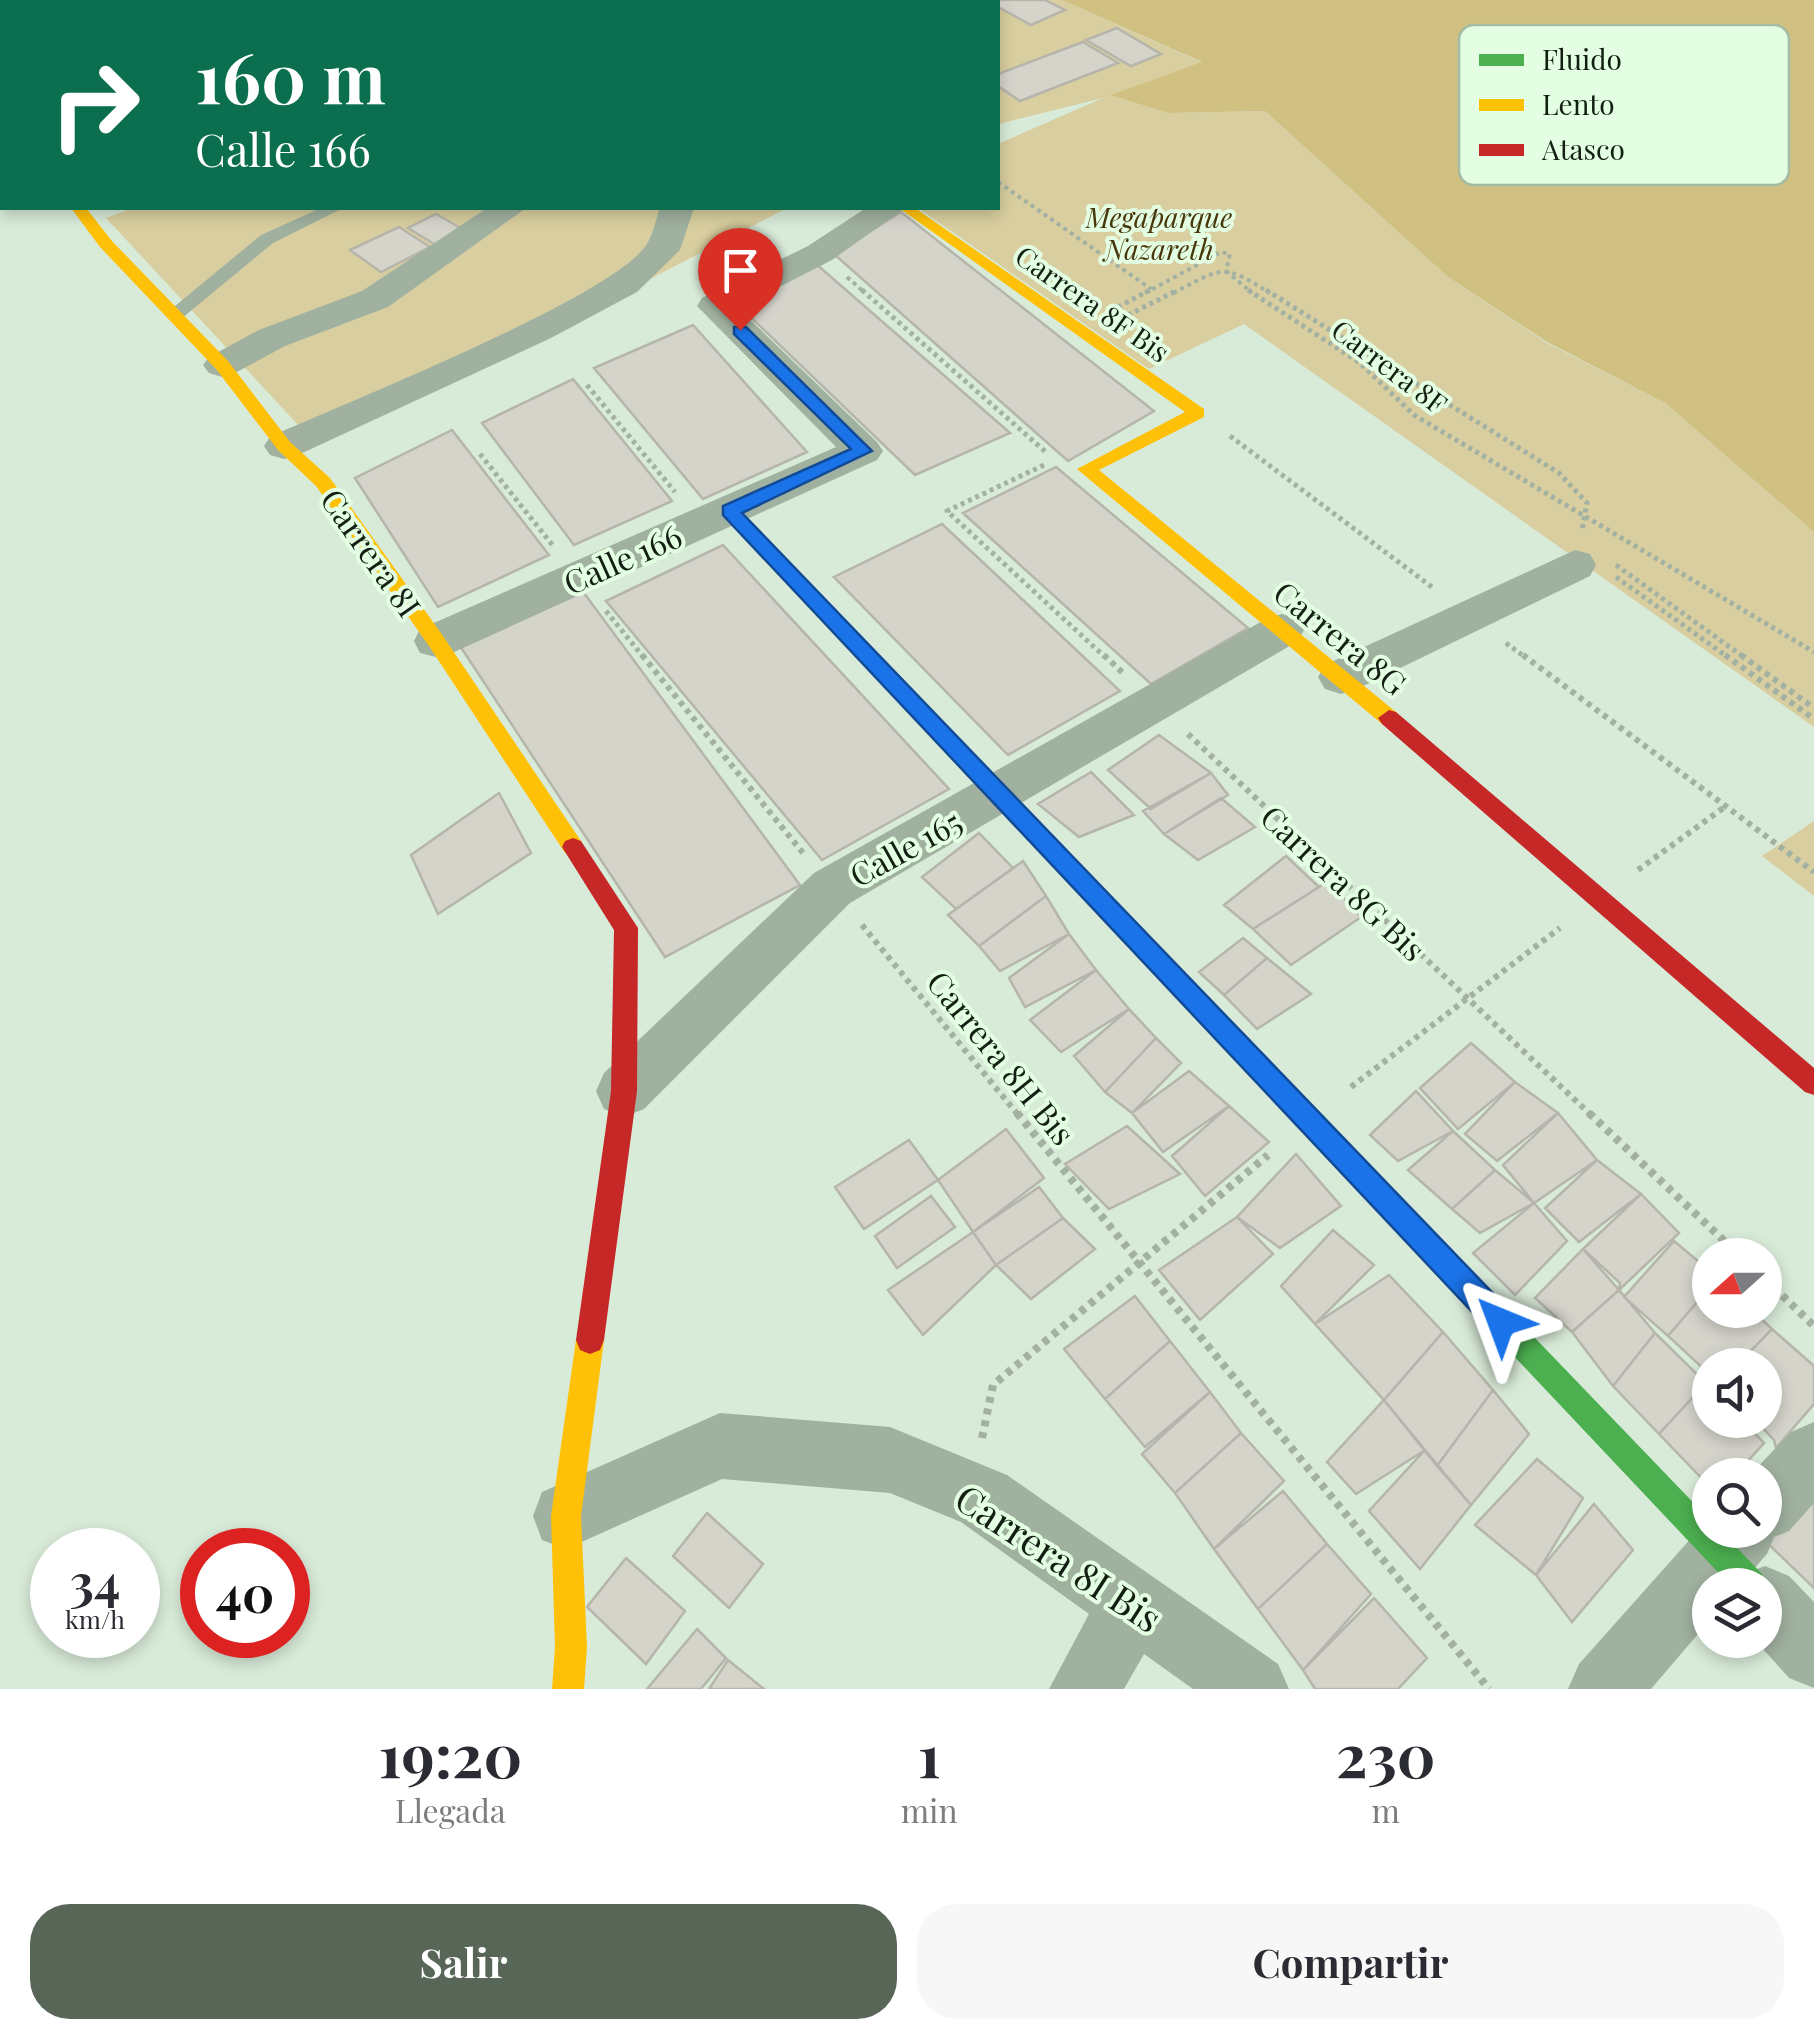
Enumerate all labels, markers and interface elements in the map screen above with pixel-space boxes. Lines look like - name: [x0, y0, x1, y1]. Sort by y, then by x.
- legend: [1459, 25, 1789, 185]
- text: 160 m: [195, 28, 386, 122]
- icon: right: [30, 40, 160, 170]
- text: Fluido: [1542, 40, 1622, 77]
- text: Lento: [1542, 85, 1615, 122]
- text: Calle 166: [195, 118, 371, 178]
- text: Atasco: [1541, 130, 1625, 167]
- park label: Megaparque Nazareth: [1085, 198, 1232, 267]
- pin: [698, 228, 783, 331]
- street label: Carrera 8F Bis: [1009, 236, 1177, 370]
- icon: arrive: [713, 243, 768, 298]
- street label: Carrera 8F: [1325, 311, 1455, 422]
- street label: Carrera 8I: [312, 479, 432, 625]
- street label: Calle 166: [556, 513, 688, 603]
- street label: Carrera 8G: [1266, 570, 1416, 704]
- street label: Carrera 8G Bis: [1252, 795, 1436, 969]
- street label: Calle 165: [841, 799, 969, 895]
- street label: Carrera 8H Bis: [919, 961, 1085, 1153]
- north arrow: [1692, 1238, 1782, 1328]
- map controls: [1692, 1238, 1782, 1658]
- position arrow: [1449, 1270, 1553, 1374]
- button: sound: [1692, 1348, 1782, 1438]
- button: search: [1692, 1458, 1782, 1548]
- street label: Carrera 8I Bis: [946, 1471, 1172, 1643]
- speed limit sign: 40: [180, 1528, 310, 1658]
- text: 34: [70, 1547, 120, 1614]
- button: layers: [1692, 1568, 1782, 1658]
- text: km/h: [65, 1602, 125, 1635]
- text: 19:20: [379, 1713, 522, 1793]
- text: 1: [918, 1713, 941, 1793]
- text: 230: [1336, 1713, 1435, 1793]
- text: Llegada: [395, 1788, 506, 1831]
- text: min: [901, 1788, 958, 1831]
- text: m: [1372, 1788, 1400, 1831]
- button: Salir: [30, 1904, 897, 2019]
- button: Compartir: [917, 1904, 1784, 2019]

